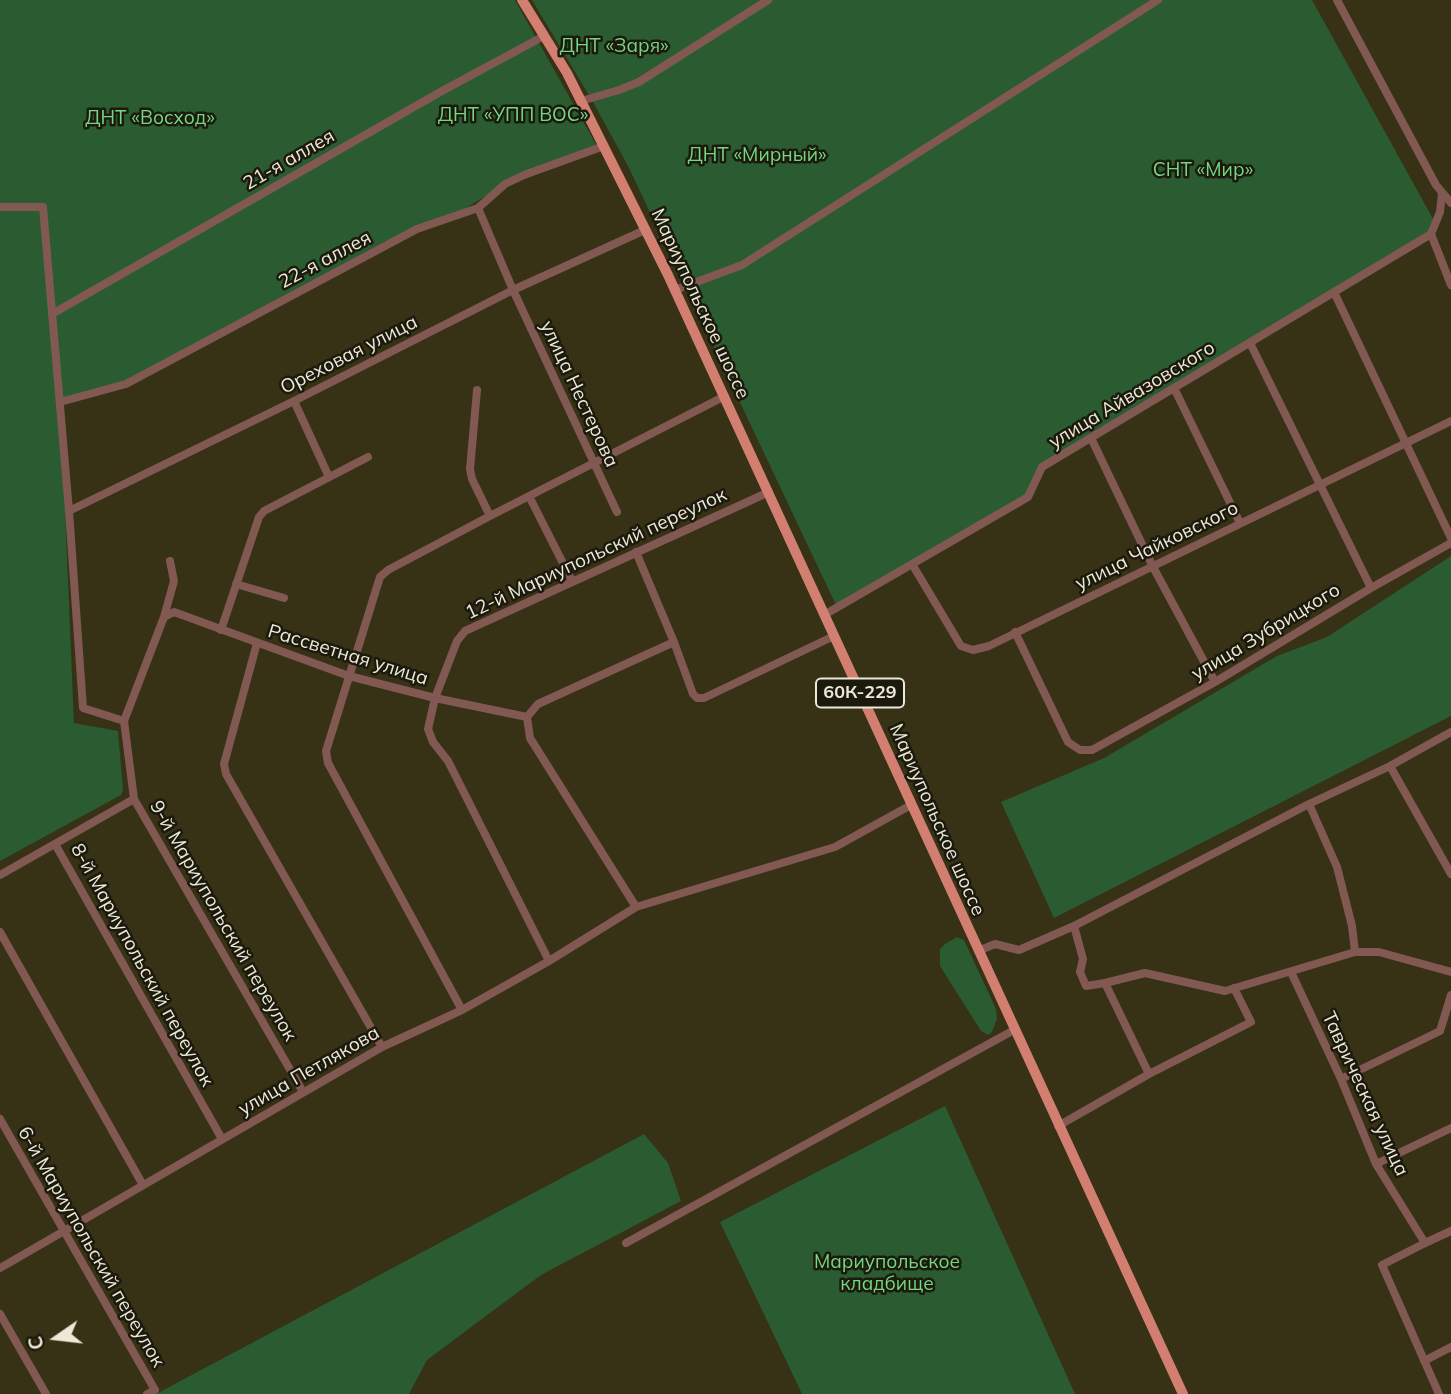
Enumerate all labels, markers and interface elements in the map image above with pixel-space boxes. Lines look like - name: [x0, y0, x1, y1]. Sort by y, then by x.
- park label: ДНТ «Заря»: [559, 35, 669, 57]
- park label: ДНТ «УПП ВОС»: [438, 104, 588, 126]
- park label: ДНТ «Восход»: [85, 107, 215, 129]
- street label: 21-я аллея: [239, 125, 339, 195]
- park label: ДНТ «Мирный»: [687, 144, 827, 166]
- park label: СНТ «Мир»: [1153, 159, 1253, 181]
- street label: Мариупольское шоссе: [646, 205, 754, 403]
- street label: 22-я аллея: [275, 226, 375, 294]
- street label: Ореховая улица: [277, 311, 421, 399]
- street label: улица Нестерова: [535, 317, 623, 471]
- street label: улица Айвазовского: [1045, 336, 1219, 454]
- street label: 12-й Мариупольский переулок: [462, 483, 730, 625]
- street label: улица Чайковского: [1072, 497, 1242, 595]
- street label: улица Зубрицкого: [1188, 579, 1344, 685]
- street label: Рассветная улица: [265, 620, 431, 690]
- road number: 60К-229: [816, 678, 904, 708]
- street label: Мариупольское шоссе: [884, 721, 990, 919]
- street label: 9-й Мариупольский переулок: [145, 797, 301, 1045]
- street label: 8-й Мариупольский переулок: [66, 840, 218, 1090]
- street label: Таврическая улица: [1317, 1008, 1413, 1180]
- street label: улица Петлякова: [234, 1021, 384, 1121]
- street label: 6-й Мариупольский переулок: [13, 1123, 169, 1371]
- park label: Мариупольское кладбище: [814, 1251, 960, 1295]
- north arrow: [21, 1303, 91, 1373]
- text: С: [22, 1334, 49, 1352]

